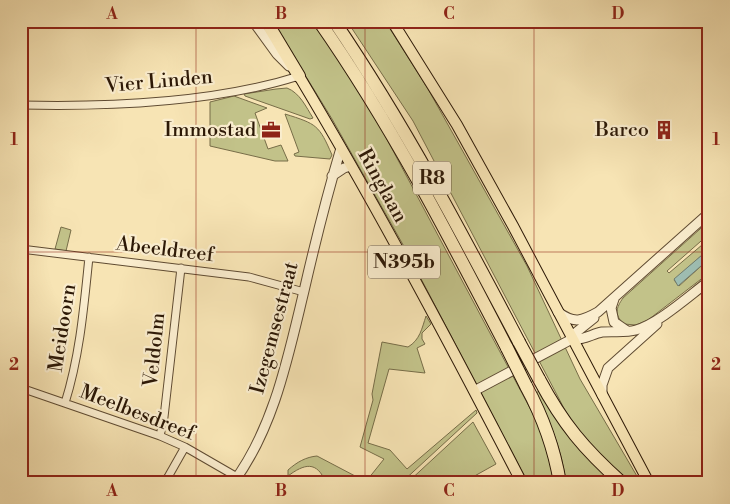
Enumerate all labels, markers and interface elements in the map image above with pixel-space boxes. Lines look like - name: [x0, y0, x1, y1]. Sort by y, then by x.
- text: A: [105, 4, 118, 24]
- text: B: [275, 4, 287, 24]
- text: C: [443, 4, 455, 24]
- text: D: [612, 4, 625, 24]
- street label: Vier Linden: [103, 65, 214, 99]
- place label: Immostad: [164, 118, 257, 143]
- place label: Barco: [594, 118, 649, 143]
- office icon: Immostad: [260, 119, 282, 141]
- building icon: Barco: [653, 119, 675, 141]
- text: 1: [10, 130, 18, 150]
- text: 1: [712, 130, 720, 150]
- street label: Ringlaan: [351, 145, 413, 227]
- road number: R8: [413, 162, 451, 194]
- street label: Abeeldreef: [114, 231, 216, 268]
- road number: N395b: [368, 246, 440, 278]
- street label: Izegemsestraat: [245, 259, 305, 397]
- street label: Meidoorn: [44, 282, 82, 374]
- street label: Veldolm: [139, 311, 171, 389]
- text: 2: [9, 355, 19, 375]
- text: 2: [711, 355, 721, 375]
- street label: Meelbesdreef: [76, 380, 199, 447]
- text: A: [105, 481, 118, 501]
- text: B: [275, 481, 287, 501]
- text: C: [443, 481, 455, 501]
- text: D: [612, 481, 625, 501]

